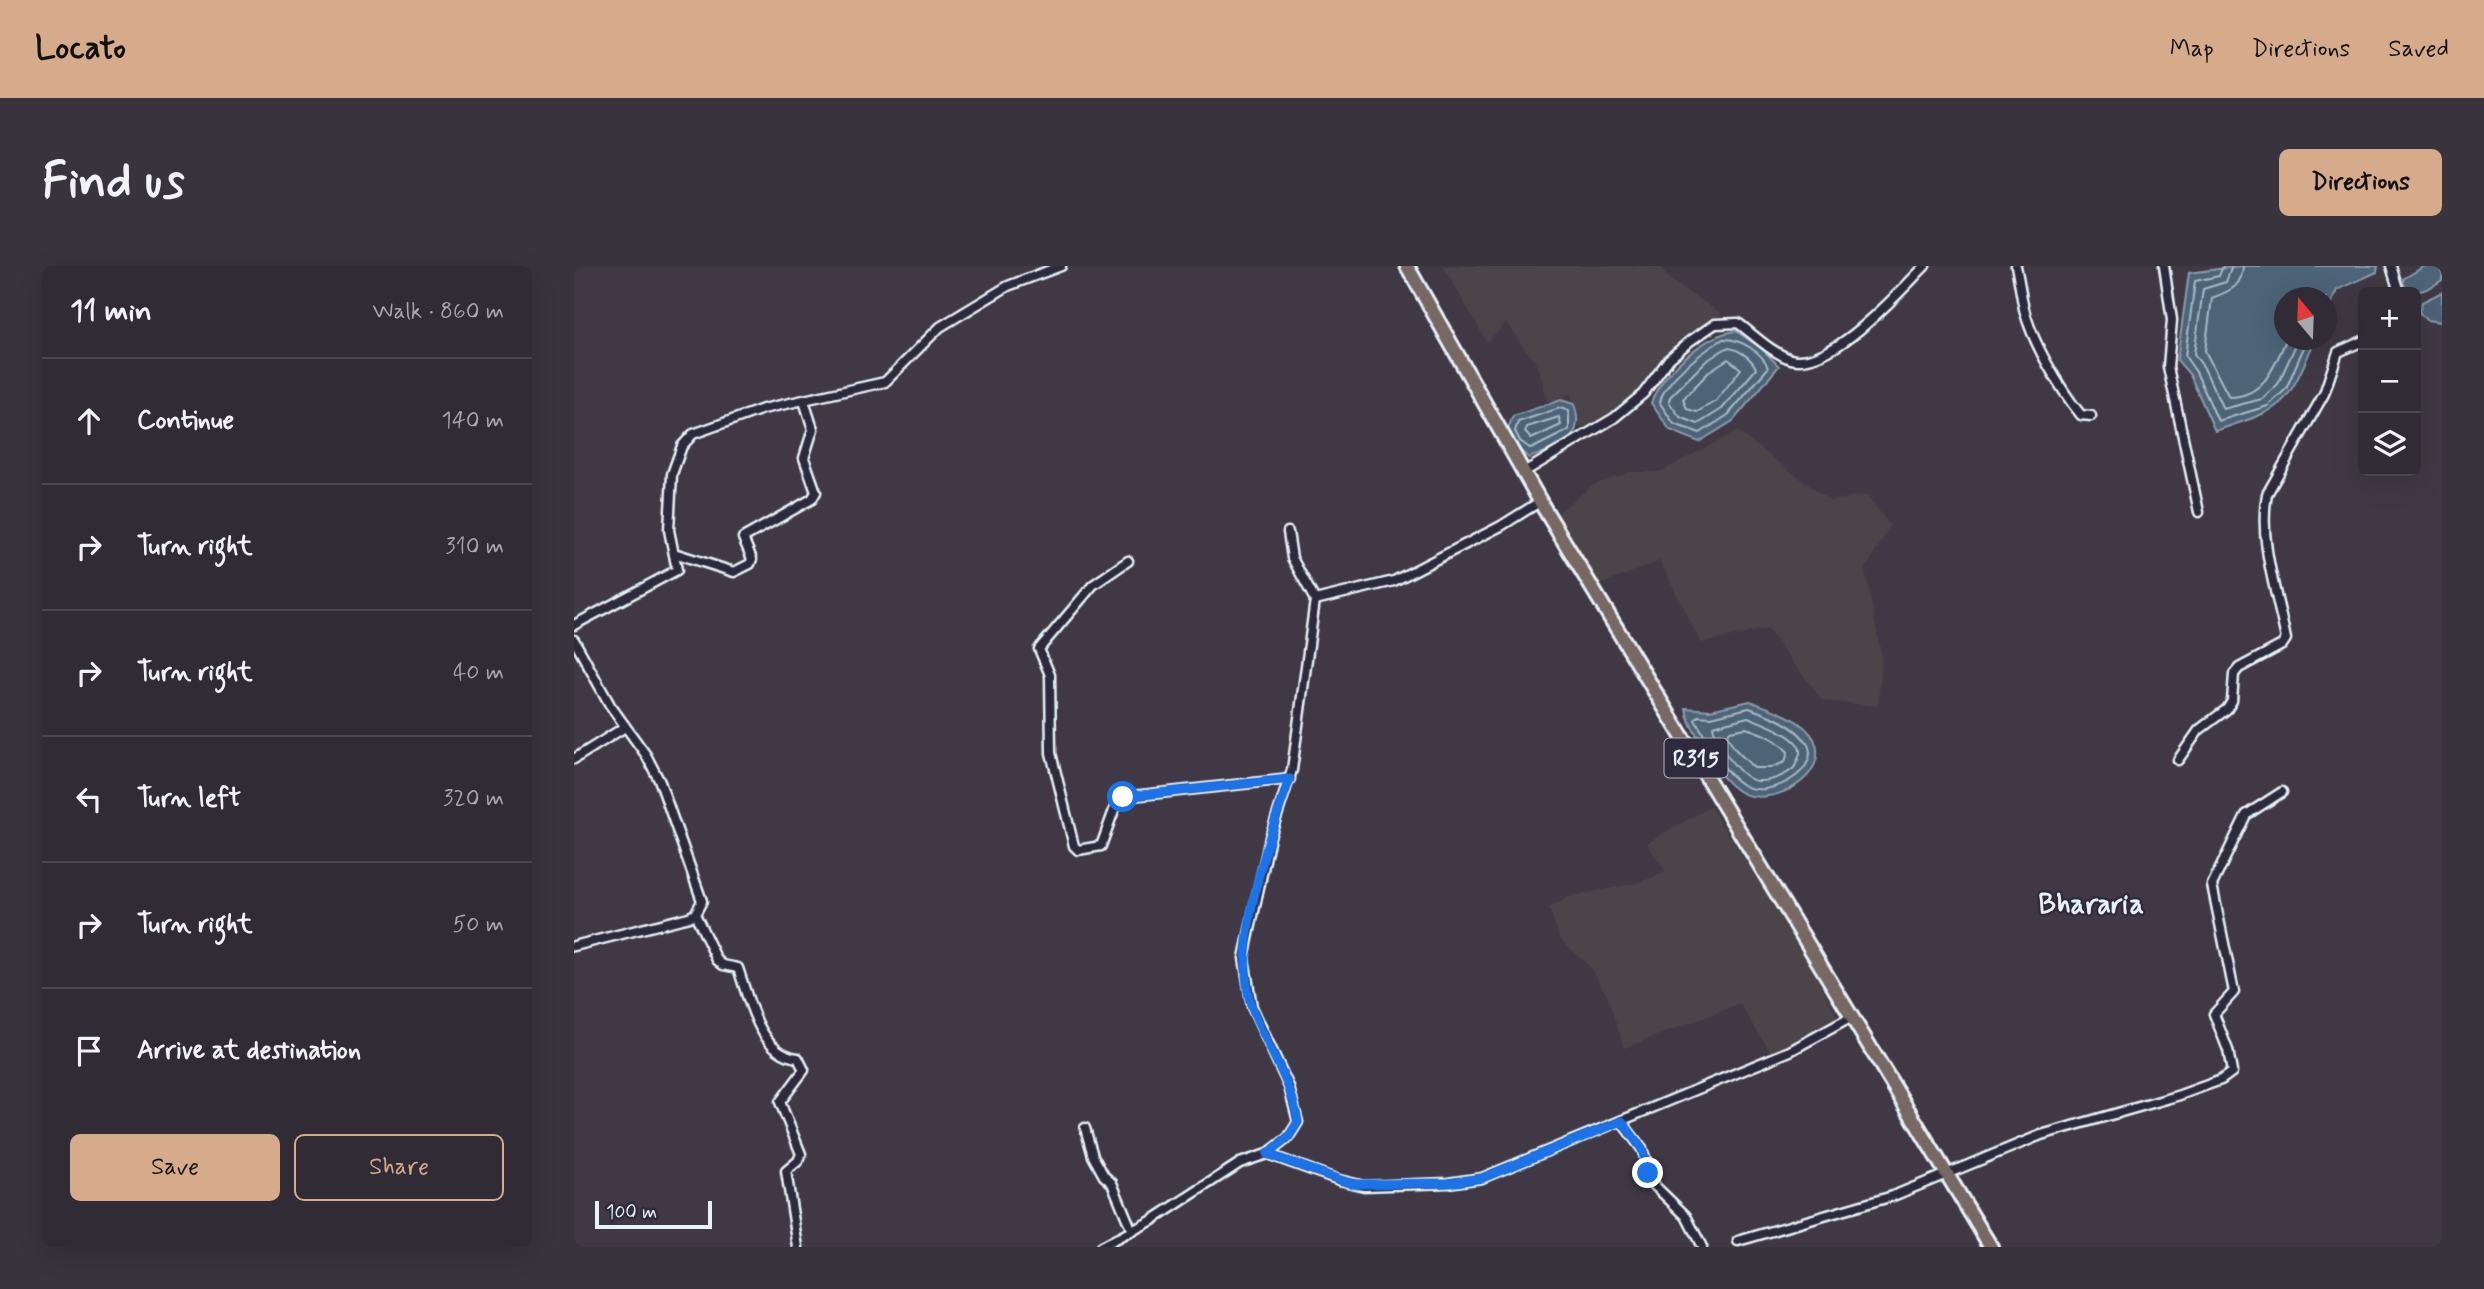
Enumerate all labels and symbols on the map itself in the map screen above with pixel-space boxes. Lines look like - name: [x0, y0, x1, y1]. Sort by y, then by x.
- north arrow: [2274, 287, 2337, 350]
- road number: R315: [1664, 738, 1728, 778]
- route start: [1107, 781, 1138, 812]
- district label: Bhararia: [2038, 887, 2144, 924]
- route end: [1632, 1157, 1663, 1188]
- scale bar: [595, 1198, 712, 1230]

